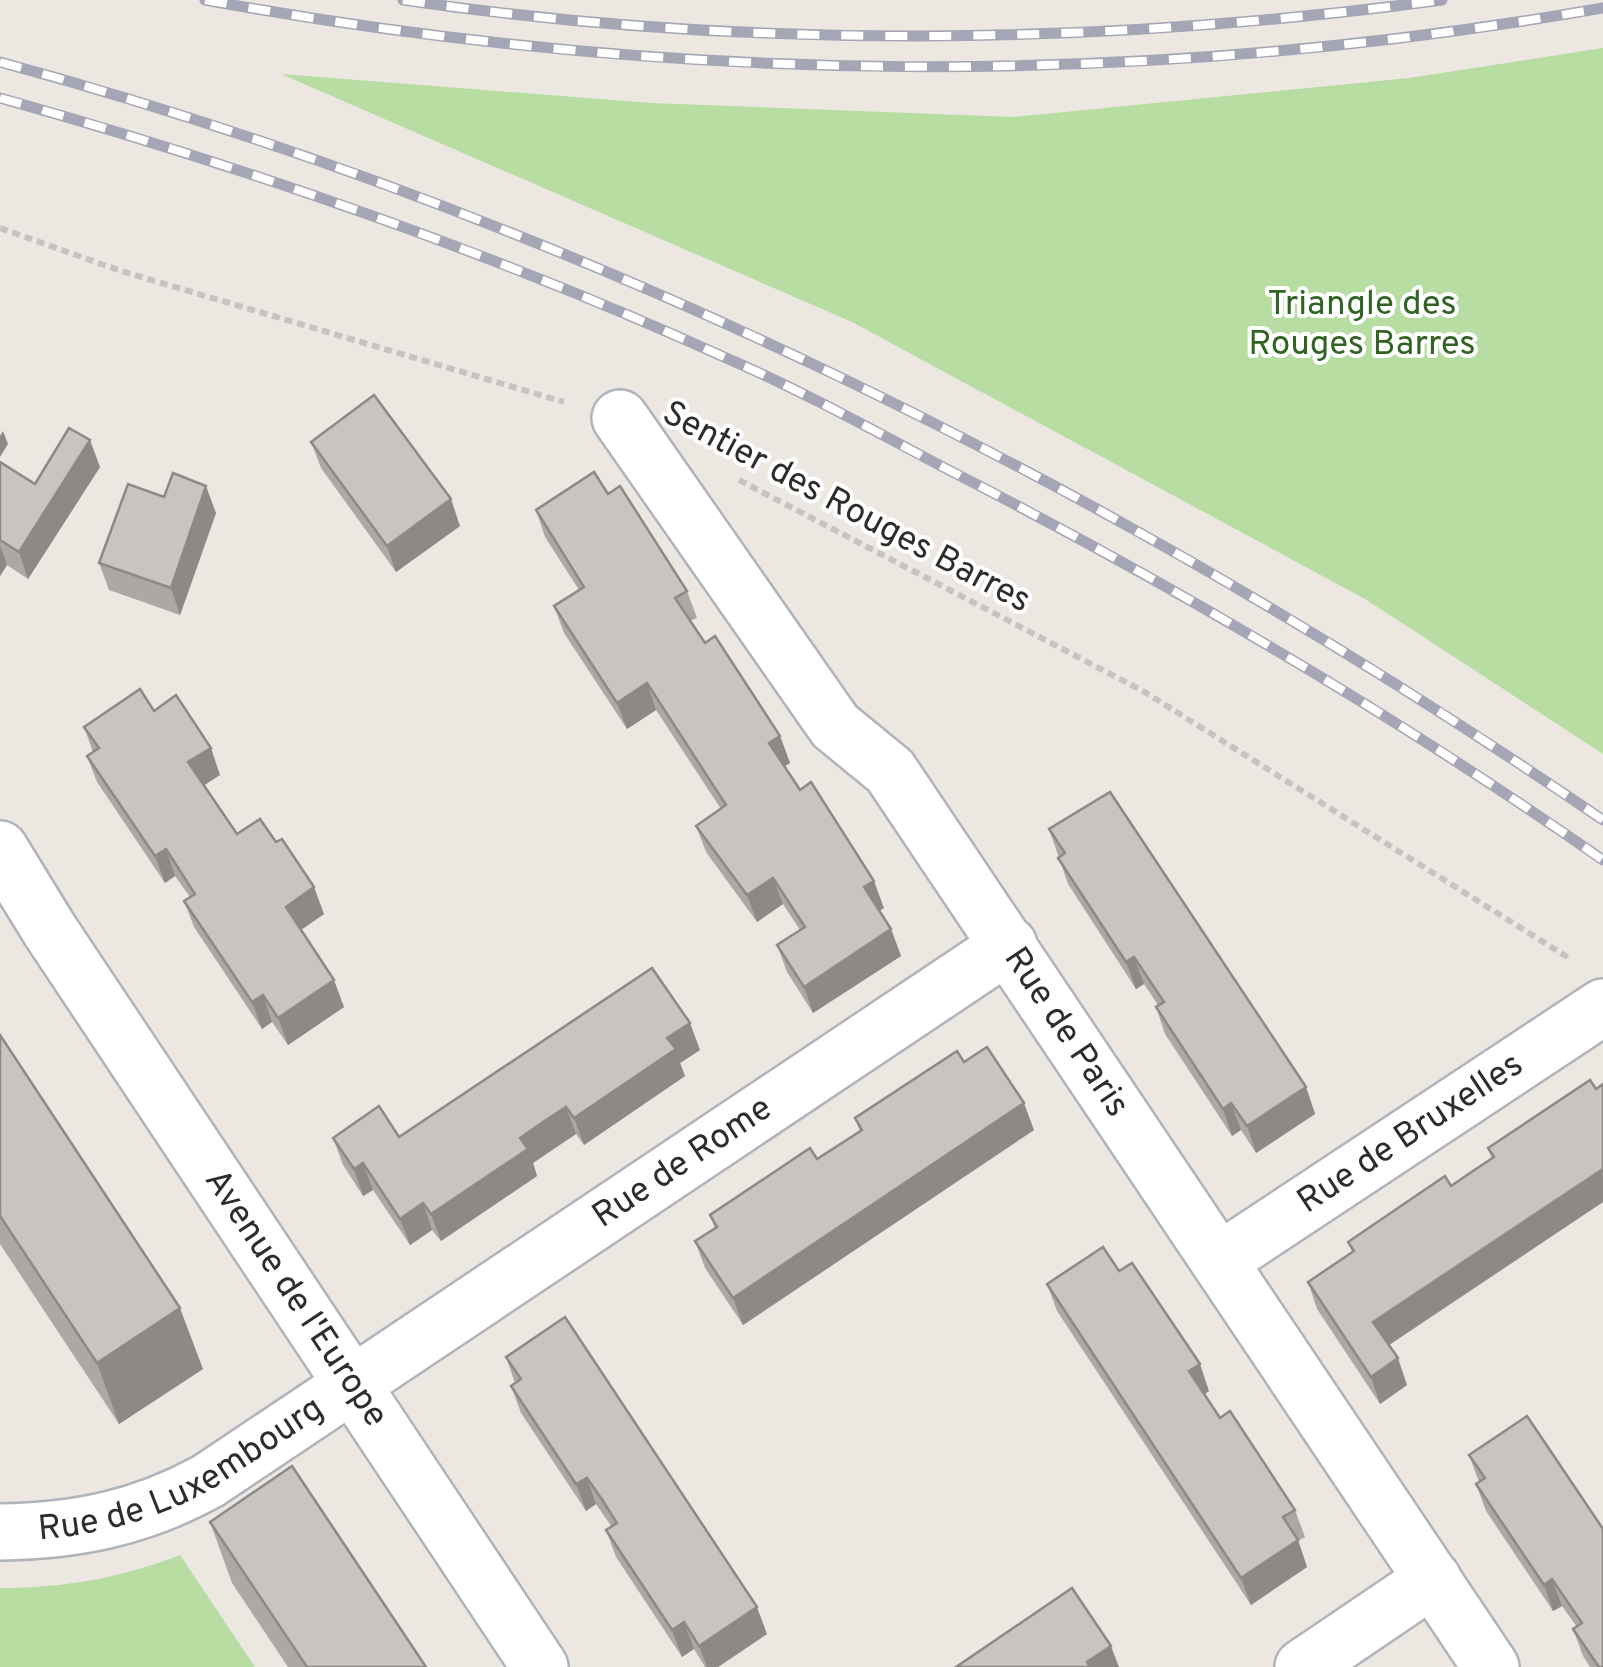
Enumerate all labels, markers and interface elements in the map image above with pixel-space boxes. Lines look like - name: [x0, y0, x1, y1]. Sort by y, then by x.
- park label: Triangle des Rouges Barres: [1248, 283, 1476, 367]
- street label: Sentier des Rouges Barres: [654, 392, 1038, 624]
- street label: Rue de Paris: [993, 940, 1138, 1126]
- street label: Rue de Bruxelles: [1290, 1044, 1532, 1225]
- street label: Rue de Rome: [585, 1087, 781, 1239]
- street label: Avenue de l'Europe: [193, 1161, 397, 1436]
- street label: Rue de Luxembourg: [36, 1387, 333, 1552]

